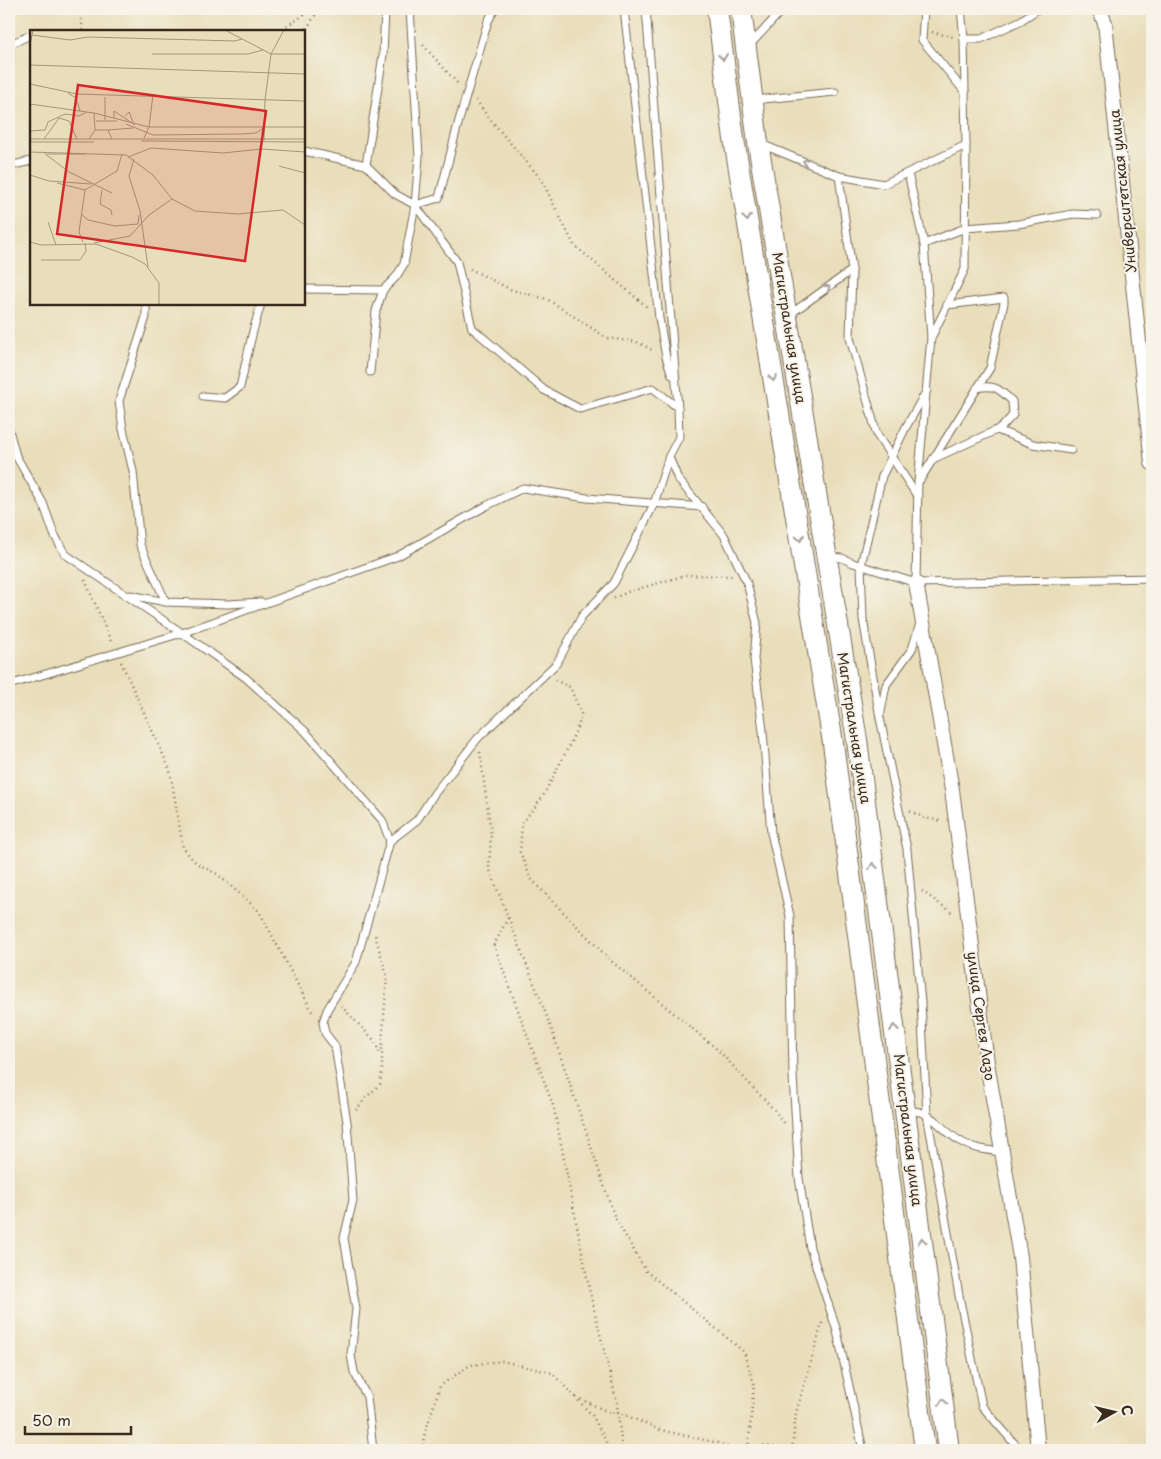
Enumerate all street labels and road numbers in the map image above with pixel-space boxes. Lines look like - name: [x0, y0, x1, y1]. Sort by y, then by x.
- street label: Университетская улица: [1103, 108, 1142, 274]
- street label: Магистральная улица: [767, 251, 812, 405]
- street label: Магистральная улица: [832, 651, 877, 805]
- street label: улица Сергея Лазо: [962, 950, 1001, 1082]
- street label: Магистральная улица: [889, 1053, 928, 1207]

